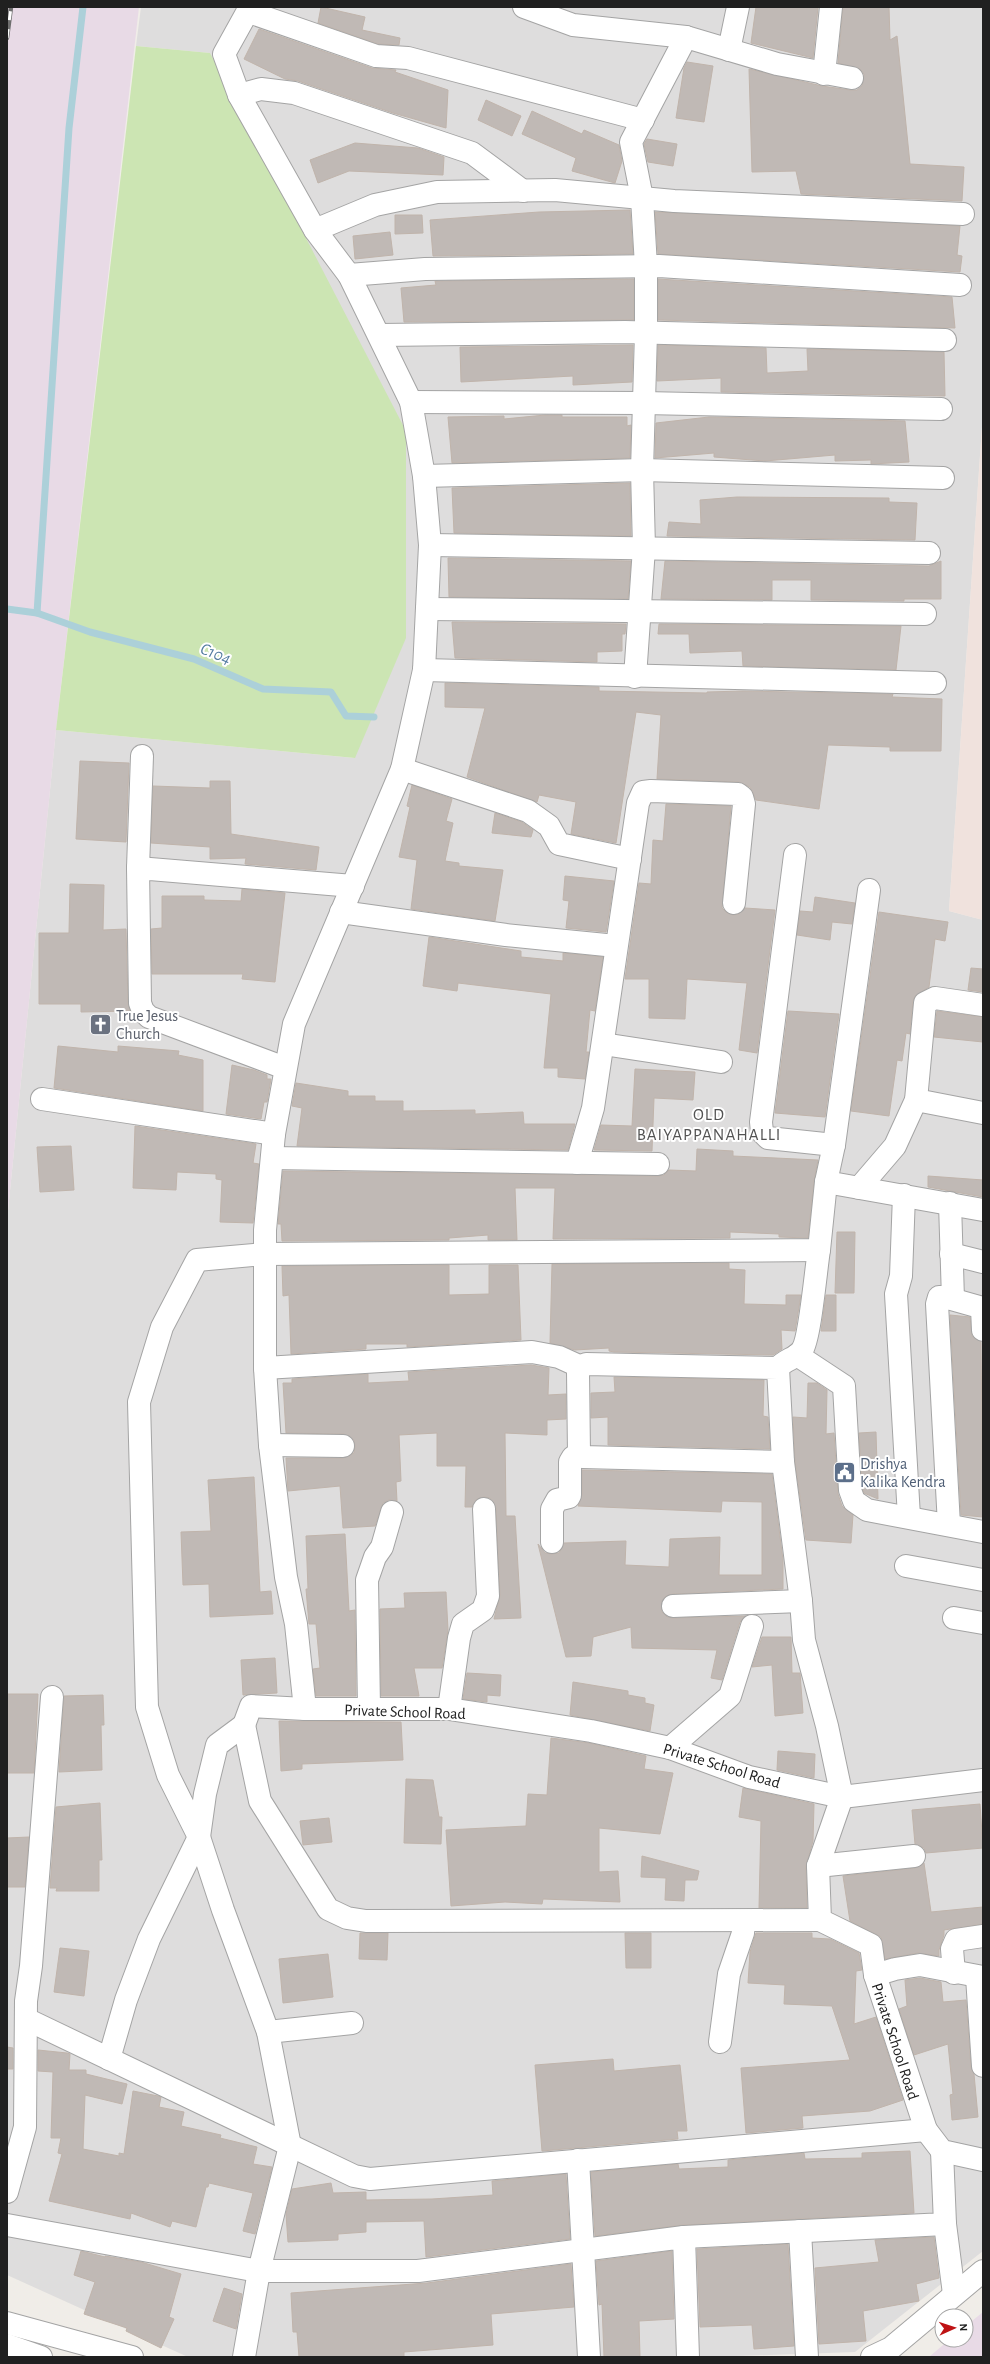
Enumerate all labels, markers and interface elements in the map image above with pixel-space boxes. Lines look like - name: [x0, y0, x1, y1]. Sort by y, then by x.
- water label: C104: [198, 640, 234, 667]
- place label: True Jesus Church: [116, 1008, 178, 1042]
- church icon: True Jesus Church: [87, 1011, 113, 1037]
- district label: OLD BAIYAPPANAHALLI: [637, 1106, 781, 1143]
- place label: Drishya Kalika Kendra: [860, 1456, 946, 1490]
- public building icon: Drishya Kalika Kendra: [831, 1459, 857, 1485]
- street label: Private School Road: [344, 1702, 466, 1722]
- street label: Private School Road: [661, 1741, 782, 1791]
- street label: Private School Road: [869, 1981, 921, 2102]
- north arrow: [934, 2308, 974, 2348]
- text: N: [958, 2323, 969, 2332]

